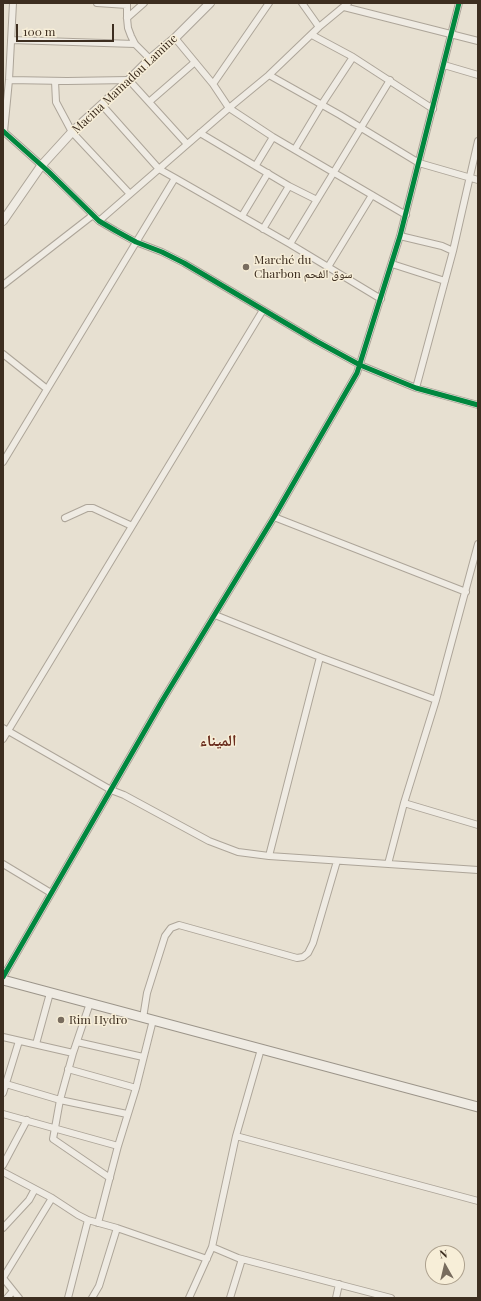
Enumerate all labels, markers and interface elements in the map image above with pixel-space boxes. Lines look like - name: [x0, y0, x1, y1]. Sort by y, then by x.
- scale bar: [18, 16, 116, 42]
- text: 100 m: [23, 23, 55, 39]
- street label: Macina Mamadou Lamine: [69, 31, 181, 137]
- place label: Marché du Charbon سوق الفحم: [254, 253, 353, 281]
- marker: Marché du Charbon سوق الفحم: [241, 262, 251, 272]
- district label: الميناء: [200, 731, 236, 751]
- place label: Rim Hydro: [69, 1013, 127, 1027]
- marker: Rim Hydro: [56, 1015, 66, 1025]
- north arrow: [425, 1245, 465, 1285]
- text: N: [438, 1246, 448, 1262]

